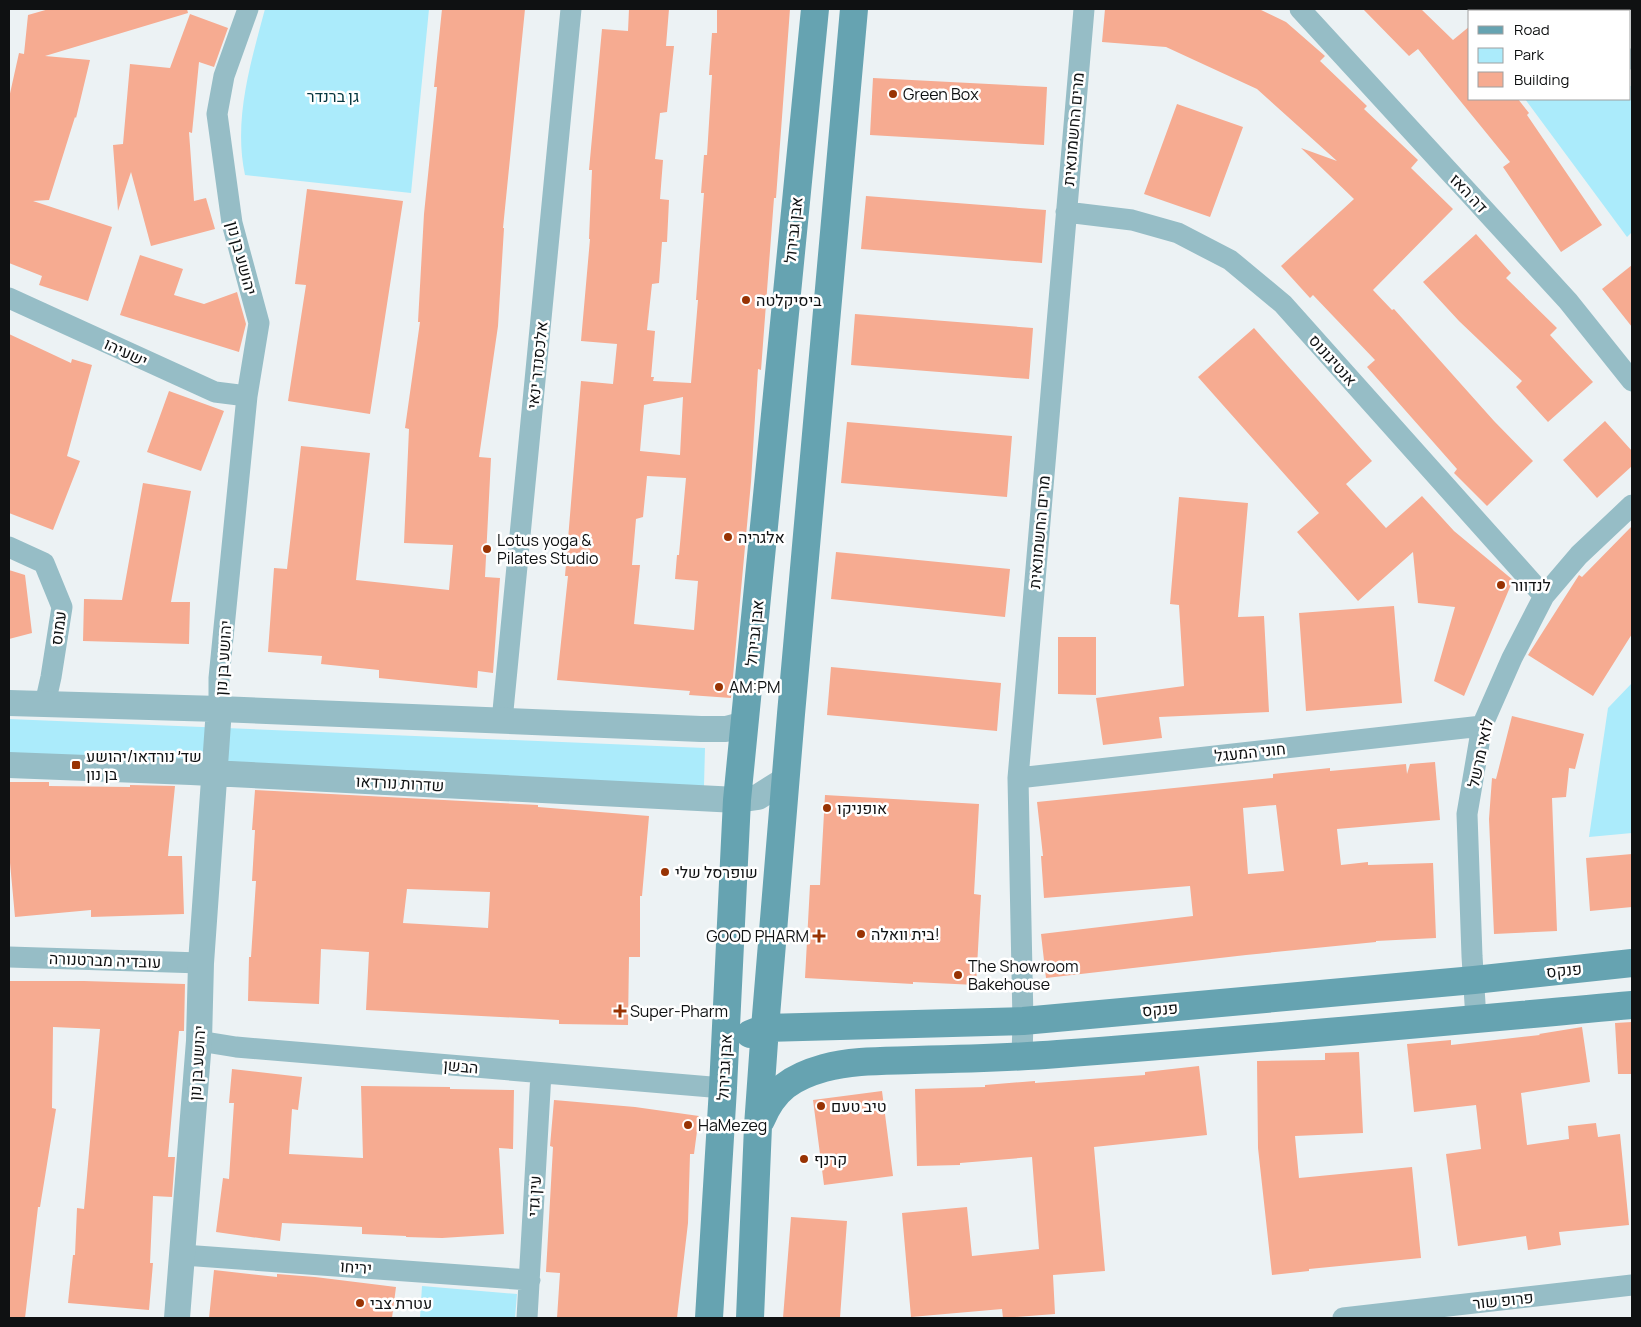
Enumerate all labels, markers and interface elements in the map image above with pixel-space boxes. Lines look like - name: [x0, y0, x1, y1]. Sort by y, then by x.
- legend: [1468, 10, 1631, 100]
- text: Road: [1514, 19, 1550, 40]
- text: Park: [1514, 44, 1544, 65]
- text: Building: [1514, 69, 1569, 90]
- street label: מרים החשמונאית: [1057, 71, 1089, 187]
- place label: Green Box: [903, 83, 979, 105]
- park label: גן ברנדר: [307, 85, 359, 107]
- marker: Green Box: [887, 88, 899, 100]
- street label: דה האז: [1445, 169, 1493, 217]
- street label: אבן גבירול: [779, 196, 807, 264]
- street label: יהושע בן נון: [222, 219, 262, 297]
- place label: ביסיקלטה: [756, 289, 822, 311]
- marker: ביסיקלטה: [740, 294, 752, 306]
- street label: אלכסנדר ינאי: [521, 320, 553, 410]
- street label: אנטיגונוס: [1304, 329, 1362, 391]
- street label: ישעיהו: [101, 332, 151, 372]
- street label: מרים החשמונאית: [1023, 474, 1055, 590]
- place label: אלגריה: [738, 526, 785, 548]
- place label: Lotus yoga & Pilates Studio: [497, 529, 599, 569]
- marker: אלגריה: [722, 531, 734, 543]
- marker: Lotus yoga & Pilates Studio: [481, 543, 493, 555]
- place label: לנדוור: [1511, 574, 1551, 596]
- marker: לנדוור: [1495, 579, 1507, 591]
- street label: אבן גבירול: [740, 599, 768, 667]
- street label: עמוס: [45, 610, 71, 646]
- street label: יהושע בן נון: [209, 620, 237, 696]
- place label: AM:PM: [729, 676, 780, 698]
- marker: AM:PM: [713, 681, 725, 693]
- street label: לואי מרשל: [1462, 716, 1498, 790]
- street label: חוני המעגל: [1213, 737, 1287, 767]
- place label: שד׳ נורדאו/יהושע בן נון: [86, 745, 202, 785]
- marker: שד׳ נורדאו/יהושע בן נון: [70, 759, 82, 771]
- street label: שדרות נורדאו: [355, 770, 445, 796]
- place label: אופניקו: [837, 797, 887, 819]
- marker: אופניקו: [821, 802, 833, 814]
- place label: שופרסל שלי: [675, 861, 758, 883]
- marker: שופרסל שלי: [659, 866, 671, 878]
- place label: בית וואלה!: [871, 923, 940, 945]
- place label: GOOD PHARM: [706, 925, 809, 947]
- marker: בית וואלה!: [855, 928, 867, 940]
- marker: GOOD PHARM: [813, 930, 825, 942]
- street label: עובדיה מברטנורה: [49, 947, 161, 973]
- place label: The Showroom Bakehouse: [968, 955, 1079, 995]
- street label: פנקס: [1545, 957, 1583, 983]
- marker: The Showroom Bakehouse: [952, 969, 964, 981]
- street label: פנקס: [1141, 996, 1179, 1022]
- place label: Super-Pharm: [630, 1000, 728, 1022]
- marker: Super-Pharm: [614, 1005, 626, 1017]
- street label: יהושע בן נון: [183, 1025, 211, 1101]
- street label: אבן גבירול: [711, 1033, 737, 1101]
- street label: הבשן: [443, 1054, 479, 1078]
- place label: טיב טעם: [831, 1095, 887, 1117]
- marker: טיב טעם: [815, 1100, 827, 1112]
- place label: HaMezeg: [698, 1114, 767, 1136]
- marker: HaMezeg: [682, 1119, 694, 1131]
- place label: קרנף: [814, 1148, 847, 1170]
- marker: קרנף: [798, 1153, 810, 1165]
- street label: עין גדי: [522, 1175, 546, 1217]
- street label: יריחו: [339, 1255, 373, 1279]
- street label: פרופ שור: [1471, 1286, 1535, 1314]
- place label: עטרת צבי: [370, 1292, 432, 1314]
- marker: עטרת צבי: [354, 1297, 366, 1309]

